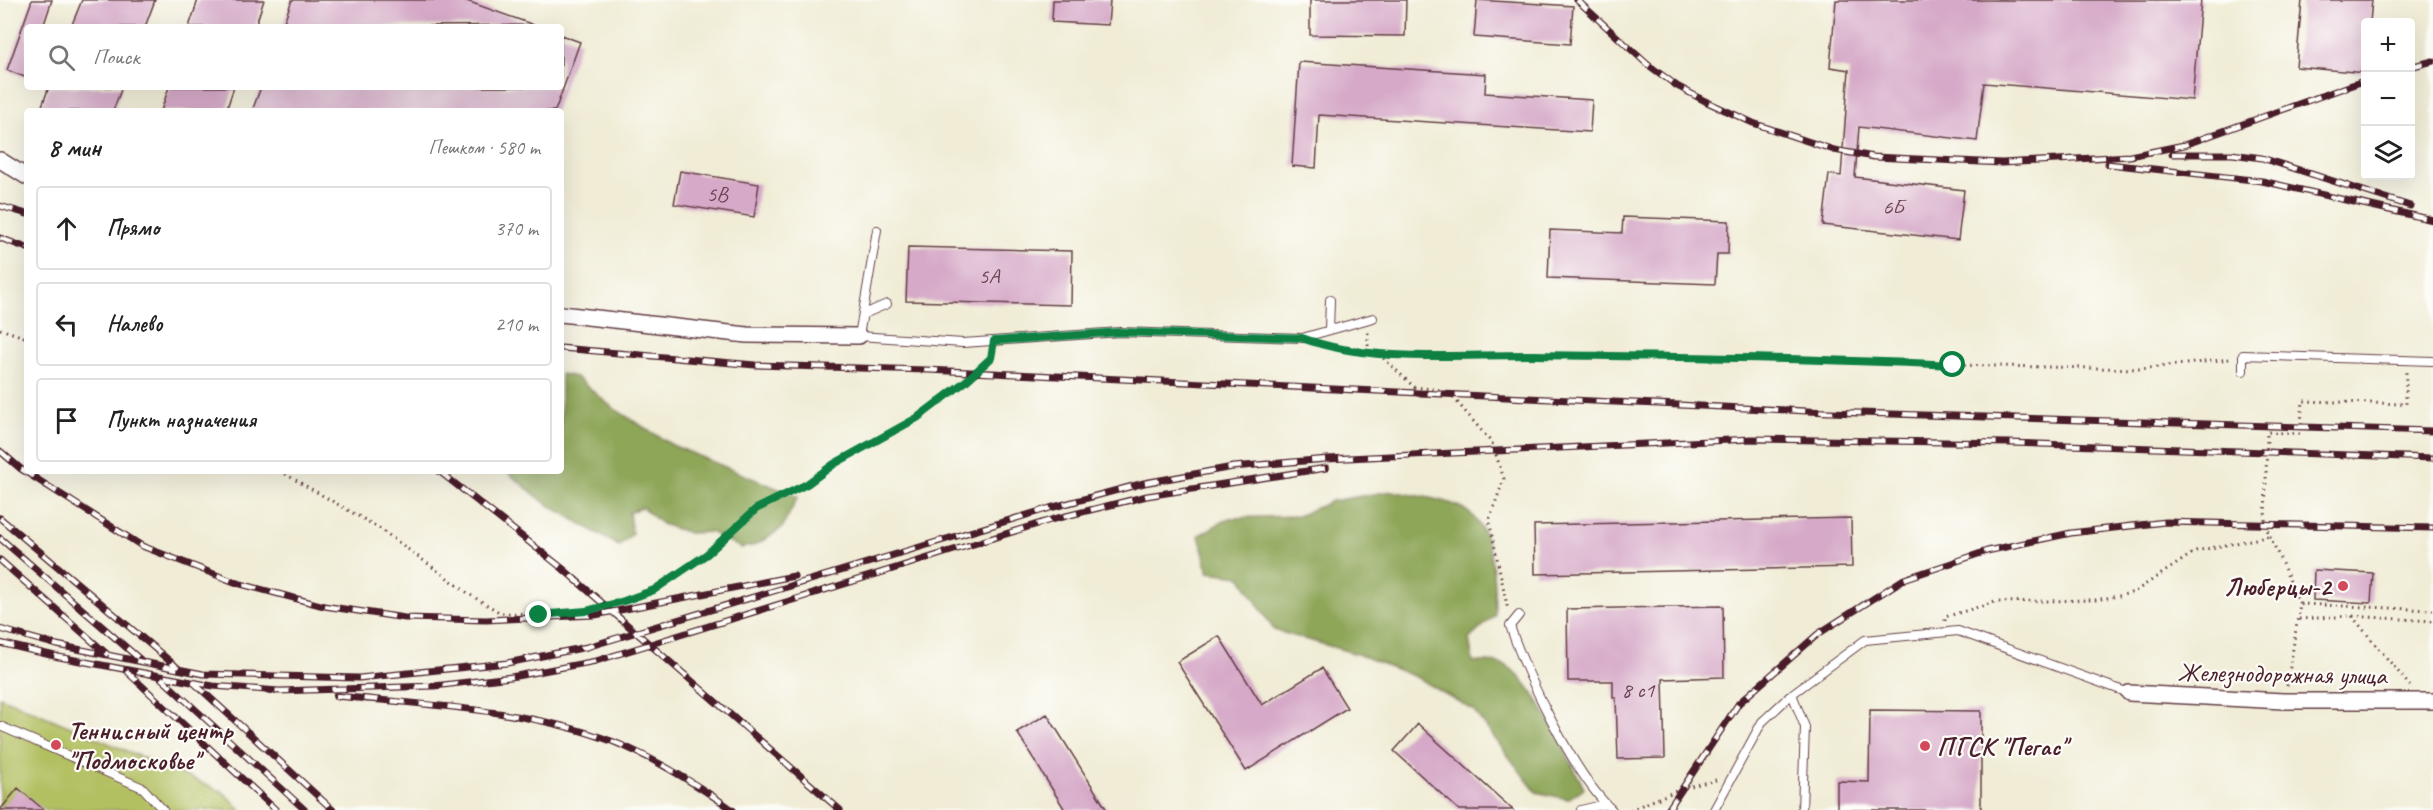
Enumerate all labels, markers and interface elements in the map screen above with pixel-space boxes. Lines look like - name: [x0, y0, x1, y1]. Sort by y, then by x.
- map controls: [2361, 18, 2415, 180]
- button: +: [2361, 18, 2415, 72]
- search box: [24, 24, 564, 90]
- icon: search: [45, 41, 78, 74]
- text: Поиск: [93, 43, 139, 71]
- button: −: [2361, 72, 2415, 126]
- button: layers: [2361, 126, 2415, 180]
- text: 8 мин: [48, 131, 101, 164]
- text: Пешком · 580 m: [428, 135, 540, 160]
- house number: 5В: [706, 180, 729, 208]
- house number: 6Б: [1882, 193, 1907, 221]
- icon: ahead: [50, 212, 83, 245]
- text: Прямо: [107, 214, 159, 242]
- text: 370 m: [495, 216, 538, 241]
- house number: 5А: [979, 262, 1000, 290]
- icon: left: [50, 308, 83, 341]
- text: Налево: [107, 310, 163, 338]
- text: 210 m: [495, 312, 538, 337]
- route start: [1939, 351, 1965, 377]
- icon: arrive: [50, 404, 83, 437]
- text: Пункт назначения: [107, 406, 256, 434]
- place label: Люберцы-2: [2224, 570, 2333, 603]
- marker: Люберцы-2: [2336, 579, 2350, 593]
- route end: [525, 601, 551, 627]
- street label: Железнодорожная улица: [2177, 656, 2388, 692]
- house number: 8 с1: [1622, 676, 1656, 704]
- place label: Теннисный центр "Подмосковье": [68, 714, 235, 777]
- place label: ПГСК "Пегас": [1937, 730, 2072, 763]
- marker: Теннисный центр "Подмосковье": [49, 738, 63, 752]
- marker: ПГСК "Пегас": [1918, 739, 1932, 753]

